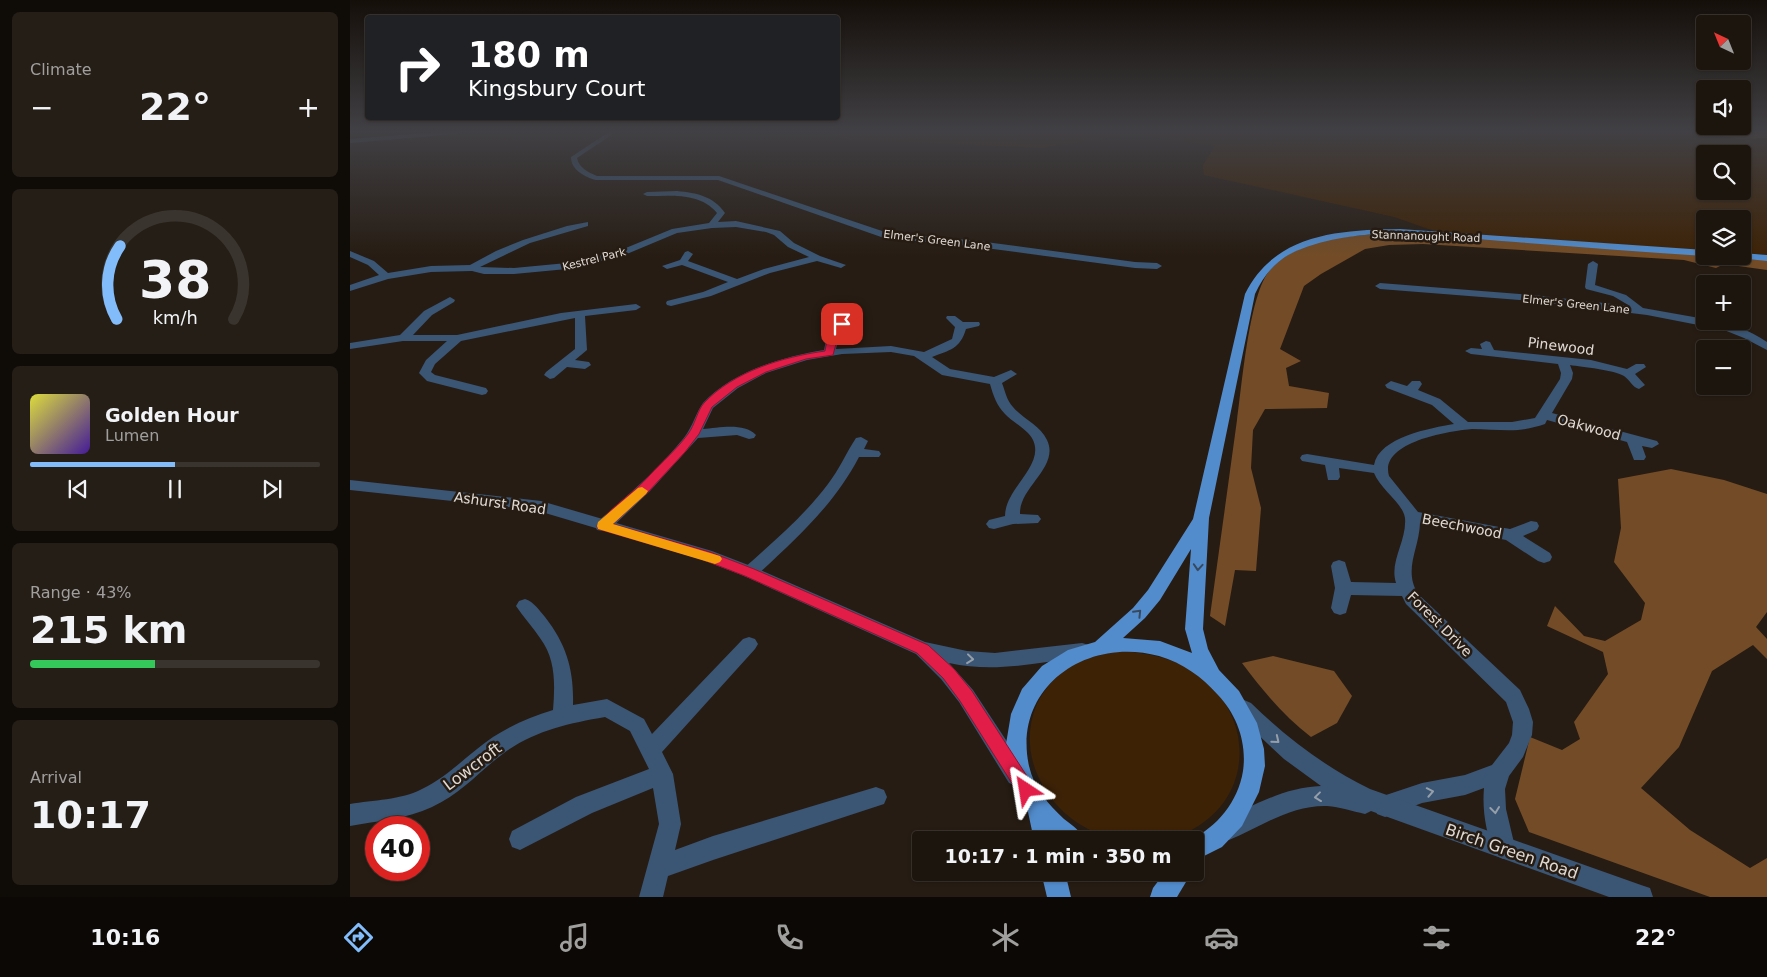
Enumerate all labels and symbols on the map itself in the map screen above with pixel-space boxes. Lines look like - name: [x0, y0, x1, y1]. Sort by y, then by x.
- north arrow: [1696, 15, 1751, 70]
- street label: Elmer's Green Lane: [883, 227, 991, 254]
- street label: Stannanought Road: [1371, 228, 1481, 245]
- street label: Kestrel Park: [561, 245, 628, 274]
- street label: Elmer's Green Lane: [1522, 292, 1630, 317]
- pin: [821, 303, 863, 345]
- street label: Pinewood: [1527, 334, 1595, 358]
- street label: Oakwood: [1555, 411, 1623, 443]
- street label: Ashurst Road: [453, 489, 547, 517]
- street label: Beechwood: [1421, 510, 1503, 542]
- one-way arrow: [1193, 563, 1204, 571]
- street label: Forest Drive: [1404, 588, 1476, 660]
- one-way arrow: [1132, 609, 1141, 618]
- one-way arrow: [966, 653, 974, 664]
- one-way arrow: [1270, 734, 1279, 742]
- street label: Lowcroft: [439, 738, 505, 794]
- position arrow: [999, 763, 1051, 815]
- one-way arrow: [1425, 787, 1434, 798]
- one-way arrow: [1314, 791, 1322, 802]
- one-way arrow: [1489, 806, 1500, 814]
- speed limit sign: 40: [365, 816, 430, 881]
- street label: Birch Green Road: [1443, 820, 1581, 883]

